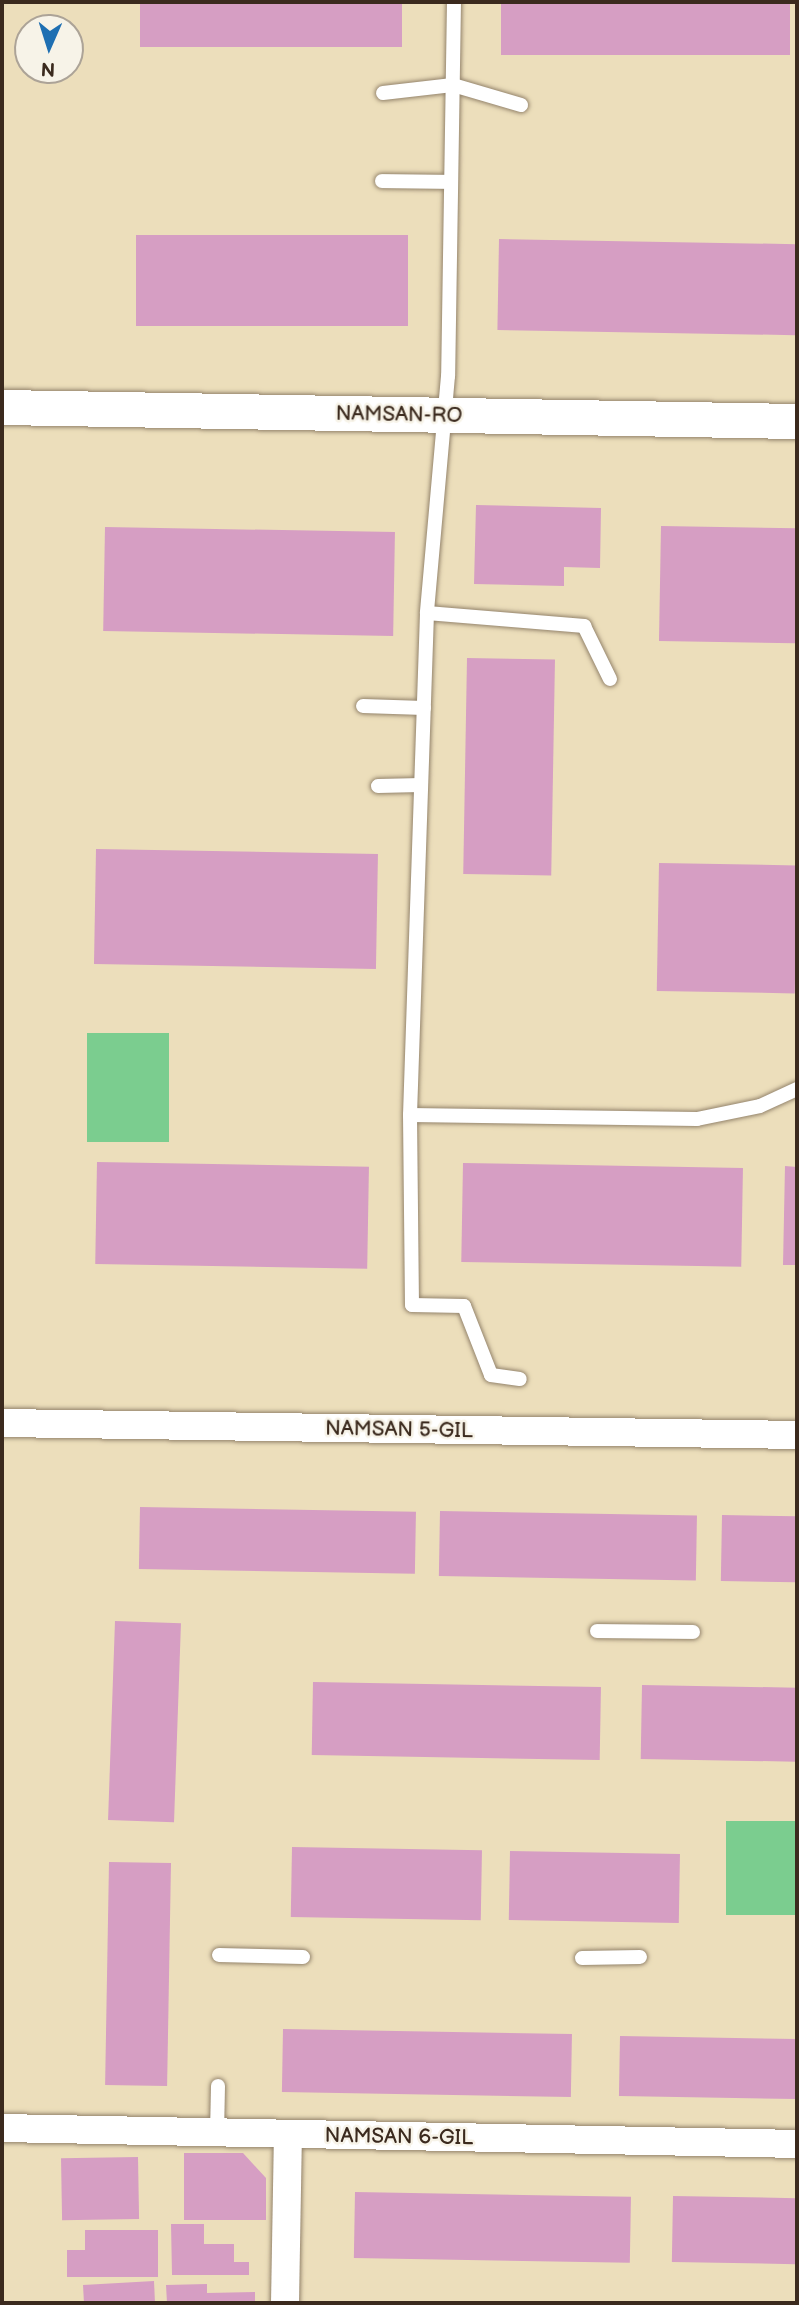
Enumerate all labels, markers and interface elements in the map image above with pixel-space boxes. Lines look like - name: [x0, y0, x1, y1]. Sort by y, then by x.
- north arrow: [14, 14, 84, 84]
- text: N: [40, 57, 56, 80]
- street label: NAMSAN-RO: [335, 401, 463, 429]
- street label: NAMSAN 5-GIL: [325, 1416, 473, 1444]
- street label: NAMSAN 6-GIL: [324, 2123, 474, 2151]

